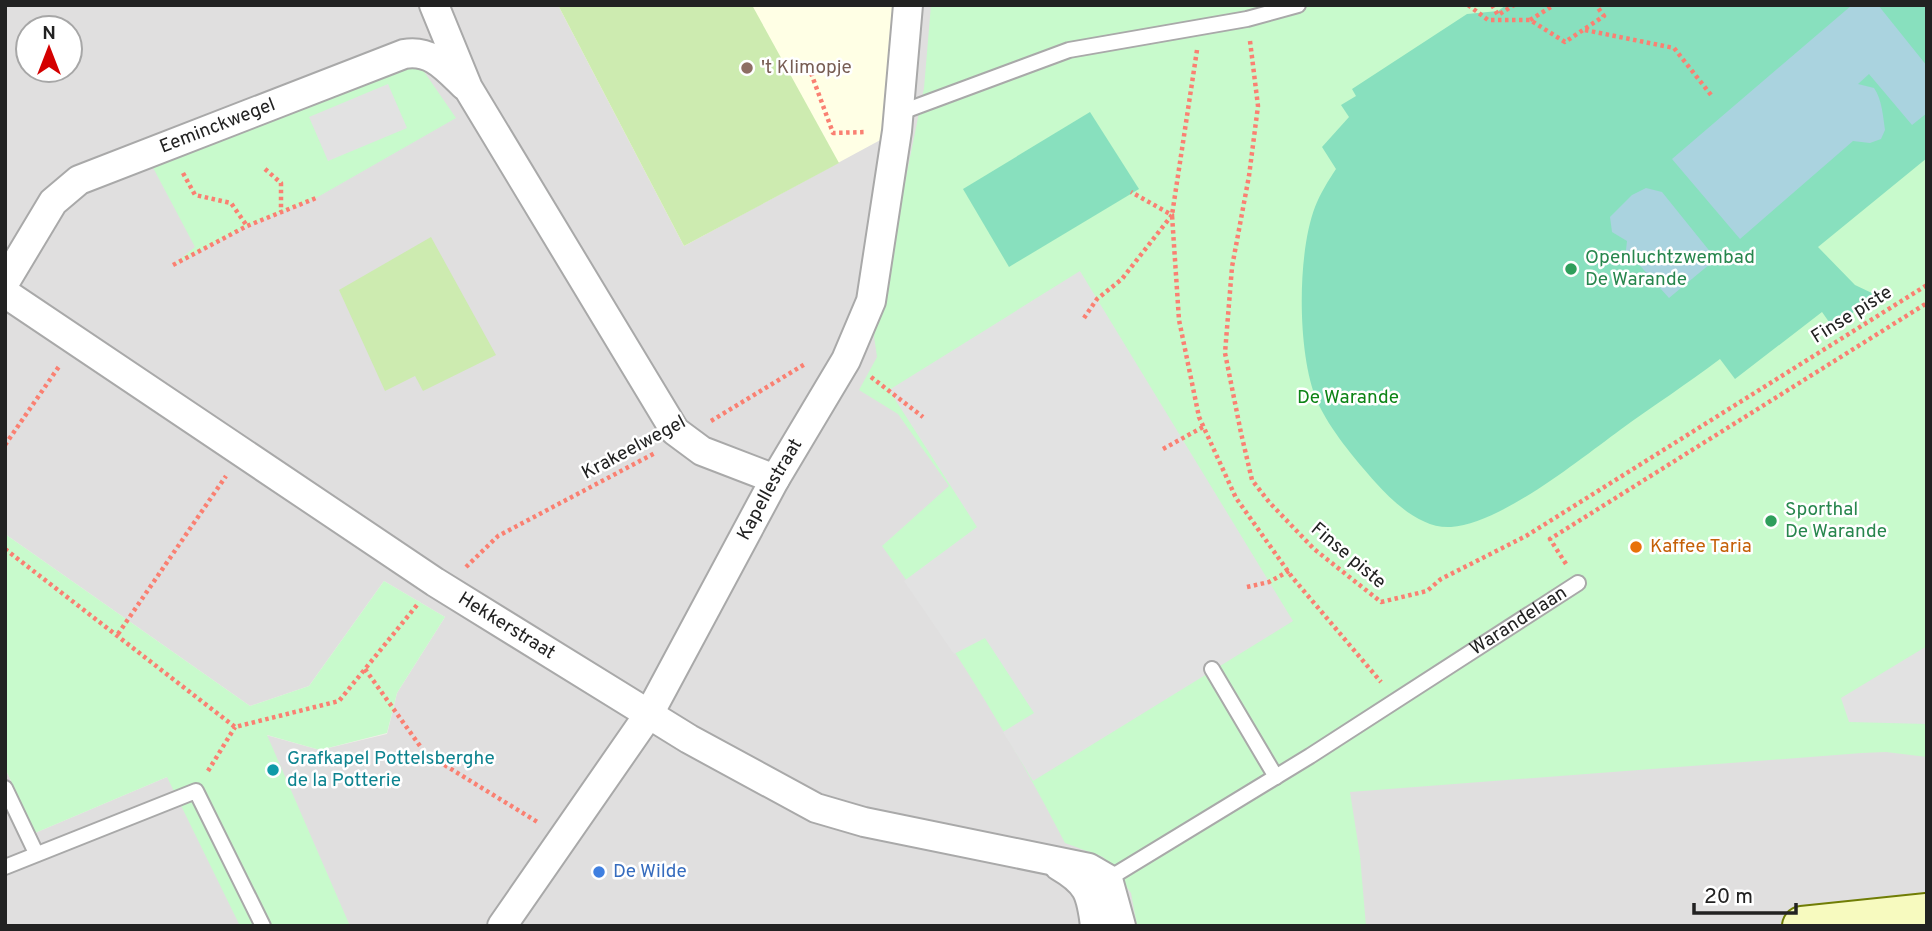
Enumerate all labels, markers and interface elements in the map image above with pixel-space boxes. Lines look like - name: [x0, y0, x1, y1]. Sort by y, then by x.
- north arrow: [14, 14, 84, 84]
- text: N: [42, 22, 56, 46]
- place label: 't Klimopje: [761, 56, 852, 80]
- marker: 't Klimopje: [739, 60, 755, 76]
- street label: Eeminckwegel: [156, 93, 279, 160]
- place label: Openluchtzwembad De Warande: [1585, 246, 1755, 292]
- marker: Openluchtzwembad De Warande: [1563, 261, 1579, 277]
- street label: Finse piste: [1807, 281, 1897, 349]
- park label: De Warande: [1297, 386, 1399, 410]
- street label: Krakeelwegel: [578, 411, 690, 485]
- street label: Kapellestraat: [732, 434, 808, 545]
- place label: Sporthal De Warande: [1785, 498, 1887, 544]
- marker: Sporthal De Warande: [1763, 513, 1779, 529]
- street label: Finse piste: [1305, 518, 1391, 594]
- place label: Kaffee Taria: [1650, 535, 1752, 559]
- marker: Kaffee Taria: [1628, 539, 1644, 555]
- street label: Warandelaan: [1466, 581, 1572, 661]
- street label: Hekkerstraat: [453, 587, 559, 665]
- place label: Grafkapel Pottelsberghe de la Potterie: [287, 747, 495, 793]
- marker: Grafkapel Pottelsberghe de la Potterie: [265, 762, 281, 778]
- place label: De Wilde: [613, 860, 687, 884]
- marker: De Wilde: [591, 864, 607, 880]
- scale bar: [1694, 872, 1796, 916]
- text: 20 m: [1704, 884, 1753, 911]

